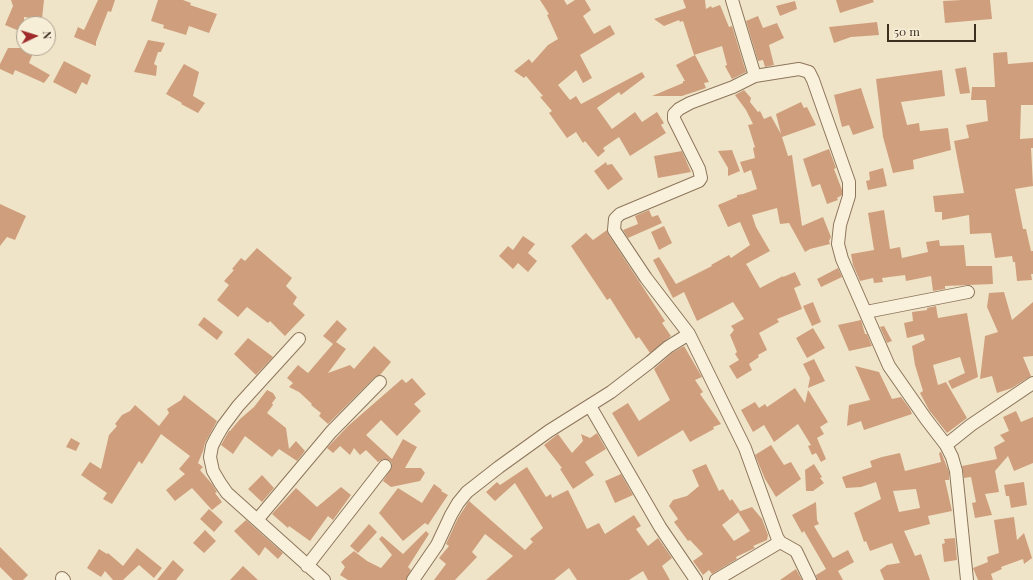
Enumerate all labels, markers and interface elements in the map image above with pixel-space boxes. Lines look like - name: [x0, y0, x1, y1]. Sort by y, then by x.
- north arrow: [16, 16, 56, 56]
- scale bar: [889, 16, 978, 42]
- text: 50 m: [894, 23, 920, 39]
- text: N: [40, 31, 55, 40]

